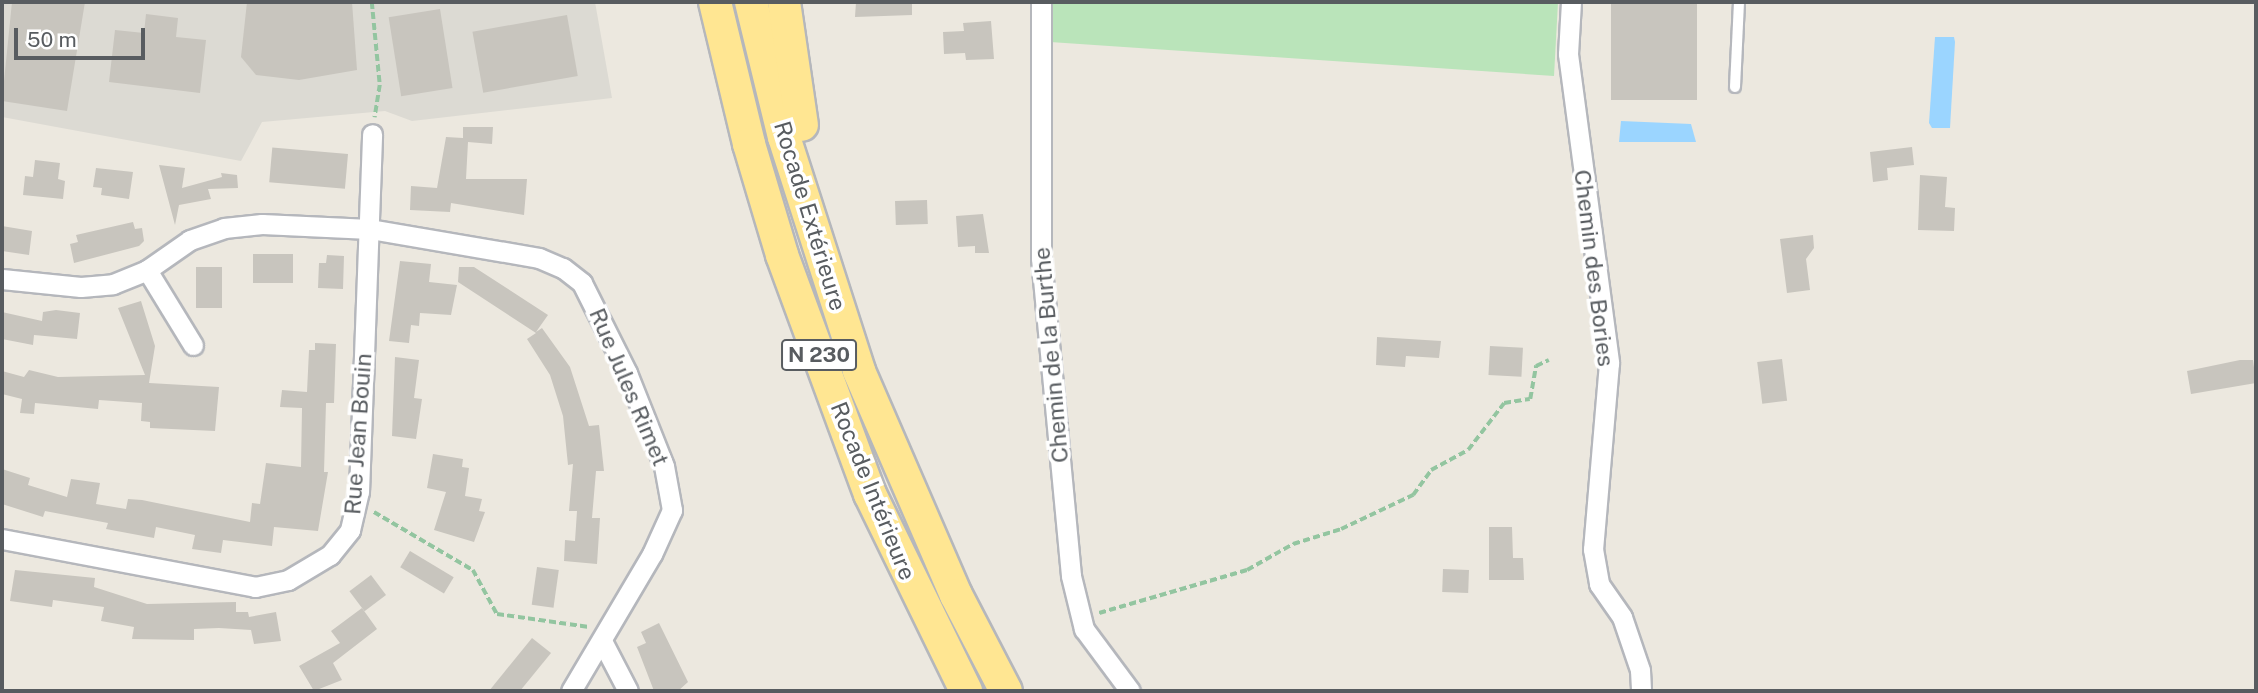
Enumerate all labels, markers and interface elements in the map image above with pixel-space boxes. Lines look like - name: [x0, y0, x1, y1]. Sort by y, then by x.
- scale bar: [18, 14, 149, 58]
- text: 50 m: [27, 27, 77, 52]
- street label: Rocade Extérieure: [768, 118, 852, 314]
- street label: Chemin des Bories: [1568, 168, 1620, 368]
- street label: Chemin de la Burthe: [1028, 246, 1074, 464]
- street label: Rue Jules Rimet: [583, 304, 675, 470]
- road number: N 230: [780, 338, 858, 372]
- street label: Rue Jean Bouin: [339, 352, 377, 516]
- street label: Rocade Intérieure: [825, 398, 921, 584]

